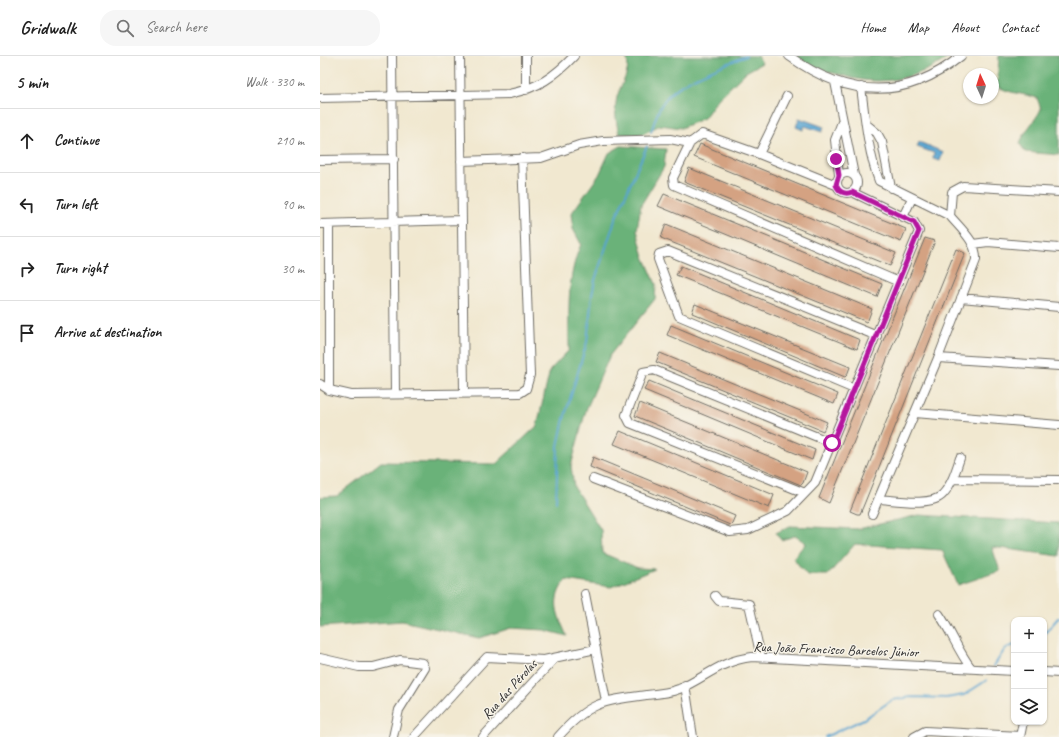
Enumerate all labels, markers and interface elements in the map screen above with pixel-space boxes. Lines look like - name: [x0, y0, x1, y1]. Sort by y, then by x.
- search box: [100, 10, 380, 46]
- text: Gridwalk: [20, 16, 76, 40]
- icon: search: [114, 17, 136, 39]
- text: Search here: [146, 18, 207, 37]
- text: Home: [860, 19, 886, 36]
- text: Map: [908, 19, 929, 36]
- text: About: [951, 19, 979, 36]
- text: Contact: [1001, 19, 1039, 36]
- north arrow: [963, 68, 999, 104]
- text: 5 min: [16, 72, 48, 93]
- text: Walk · 330 m: [245, 74, 304, 90]
- icon: ahead: [16, 130, 38, 152]
- text: Continue: [54, 131, 99, 150]
- text: 210 m: [276, 133, 304, 149]
- route end: [827, 150, 845, 168]
- icon: left: [16, 194, 38, 216]
- text: Turn left: [54, 195, 97, 214]
- text: 90 m: [282, 197, 304, 213]
- icon: right: [16, 258, 38, 280]
- text: Turn right: [54, 259, 107, 278]
- text: 30 m: [282, 261, 304, 277]
- icon: arrive: [16, 322, 38, 344]
- text: Arrive at destination: [54, 323, 161, 342]
- route start: [823, 434, 841, 452]
- map controls: [1011, 617, 1047, 725]
- button: +: [1011, 617, 1047, 653]
- street label: Rua João Francisco Barcelos Júnior: [753, 638, 920, 661]
- button: −: [1011, 653, 1047, 689]
- street label: Rua das Pérolas: [478, 655, 541, 723]
- button: layers: [1011, 689, 1047, 725]

